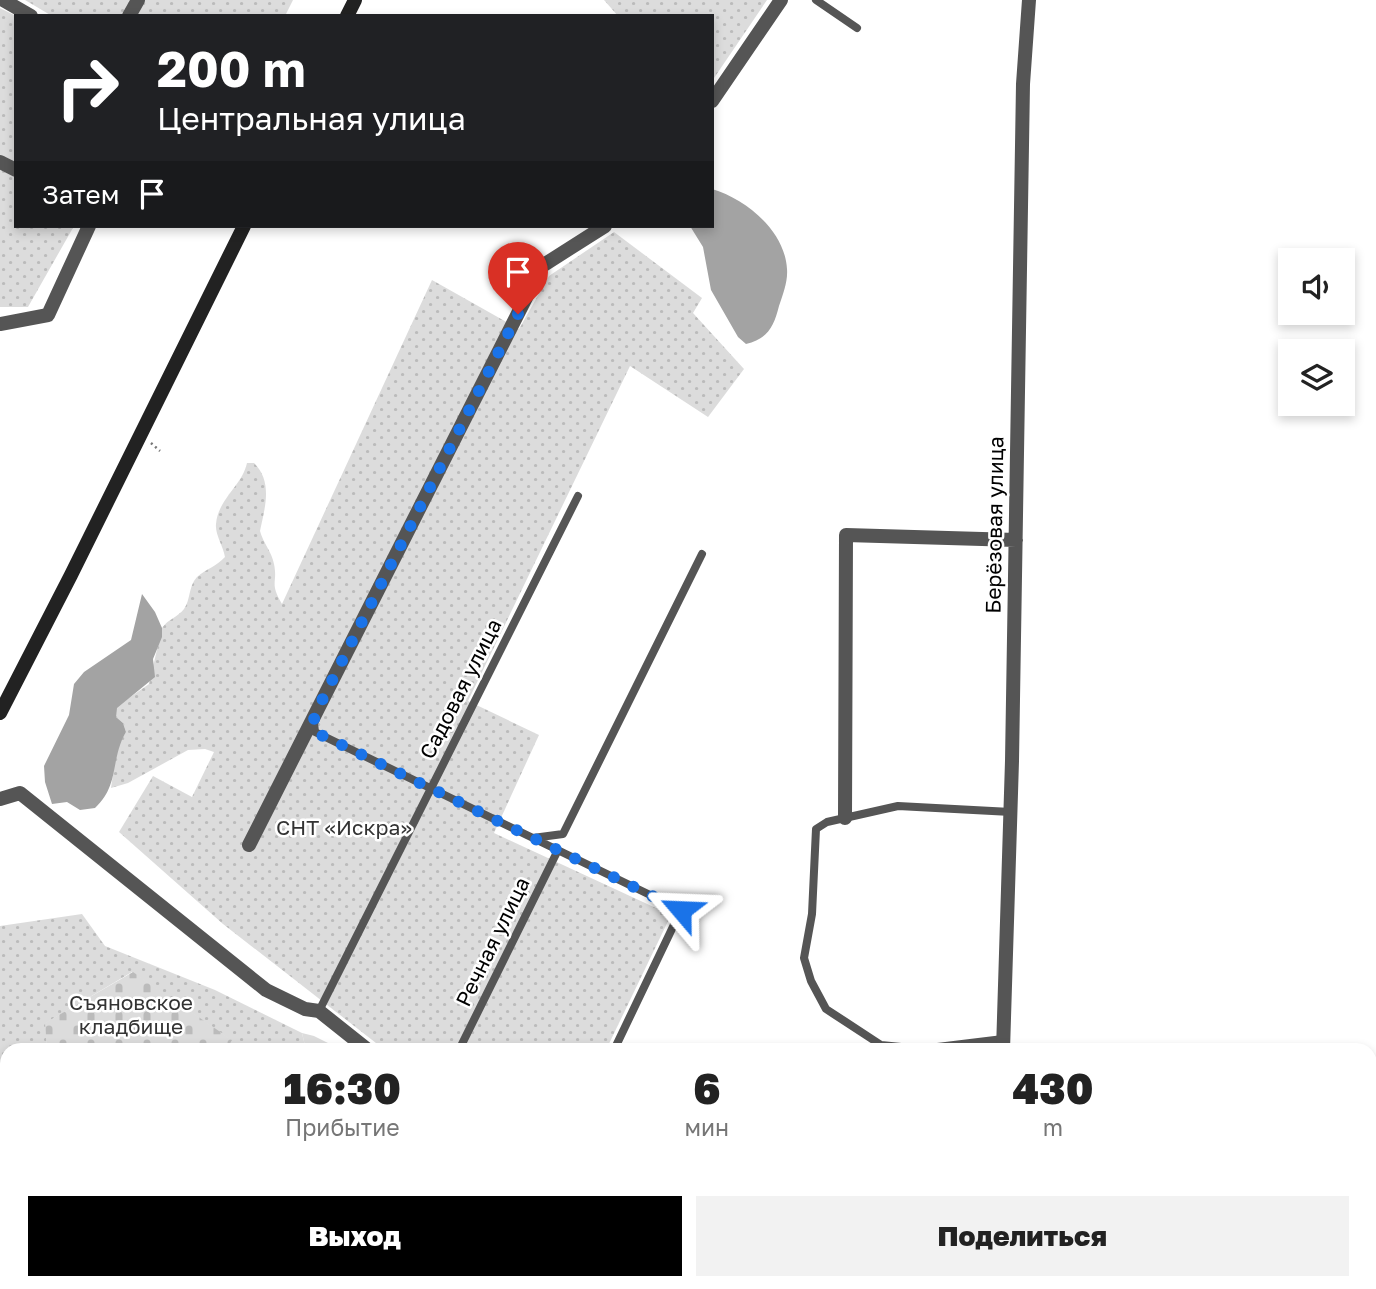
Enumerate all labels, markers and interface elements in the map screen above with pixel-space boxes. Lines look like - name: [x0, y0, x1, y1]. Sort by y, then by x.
- text: 200 m: [157, 39, 306, 98]
- icon: right: [42, 42, 133, 133]
- text: Центральная улица: [157, 99, 466, 137]
- icon: arrive: [133, 175, 171, 213]
- text: Затем: [42, 179, 119, 210]
- pin: [488, 242, 548, 314]
- map controls: [1278, 248, 1355, 416]
- button: sound: [1278, 248, 1355, 325]
- icon: arrive: [499, 253, 537, 291]
- button: layers: [1278, 339, 1355, 416]
- street label: Берёзовая улица: [979, 436, 1009, 614]
- street label: Садовая улица: [414, 614, 507, 763]
- park label: СНТ «Искра»: [276, 814, 412, 840]
- street label: Речная улица: [450, 873, 535, 1011]
- position arrow: [644, 873, 718, 947]
- park label: Съяновское кладбище: [69, 989, 193, 1039]
- text: 16:30: [283, 1063, 401, 1113]
- text: 6: [693, 1063, 720, 1113]
- text: 430: [1013, 1063, 1093, 1113]
- text: Прибытие: [285, 1113, 400, 1141]
- text: мин: [685, 1113, 729, 1141]
- text: m: [1043, 1113, 1063, 1141]
- button: Выход: [28, 1196, 682, 1276]
- button: Поделиться: [696, 1196, 1349, 1276]

